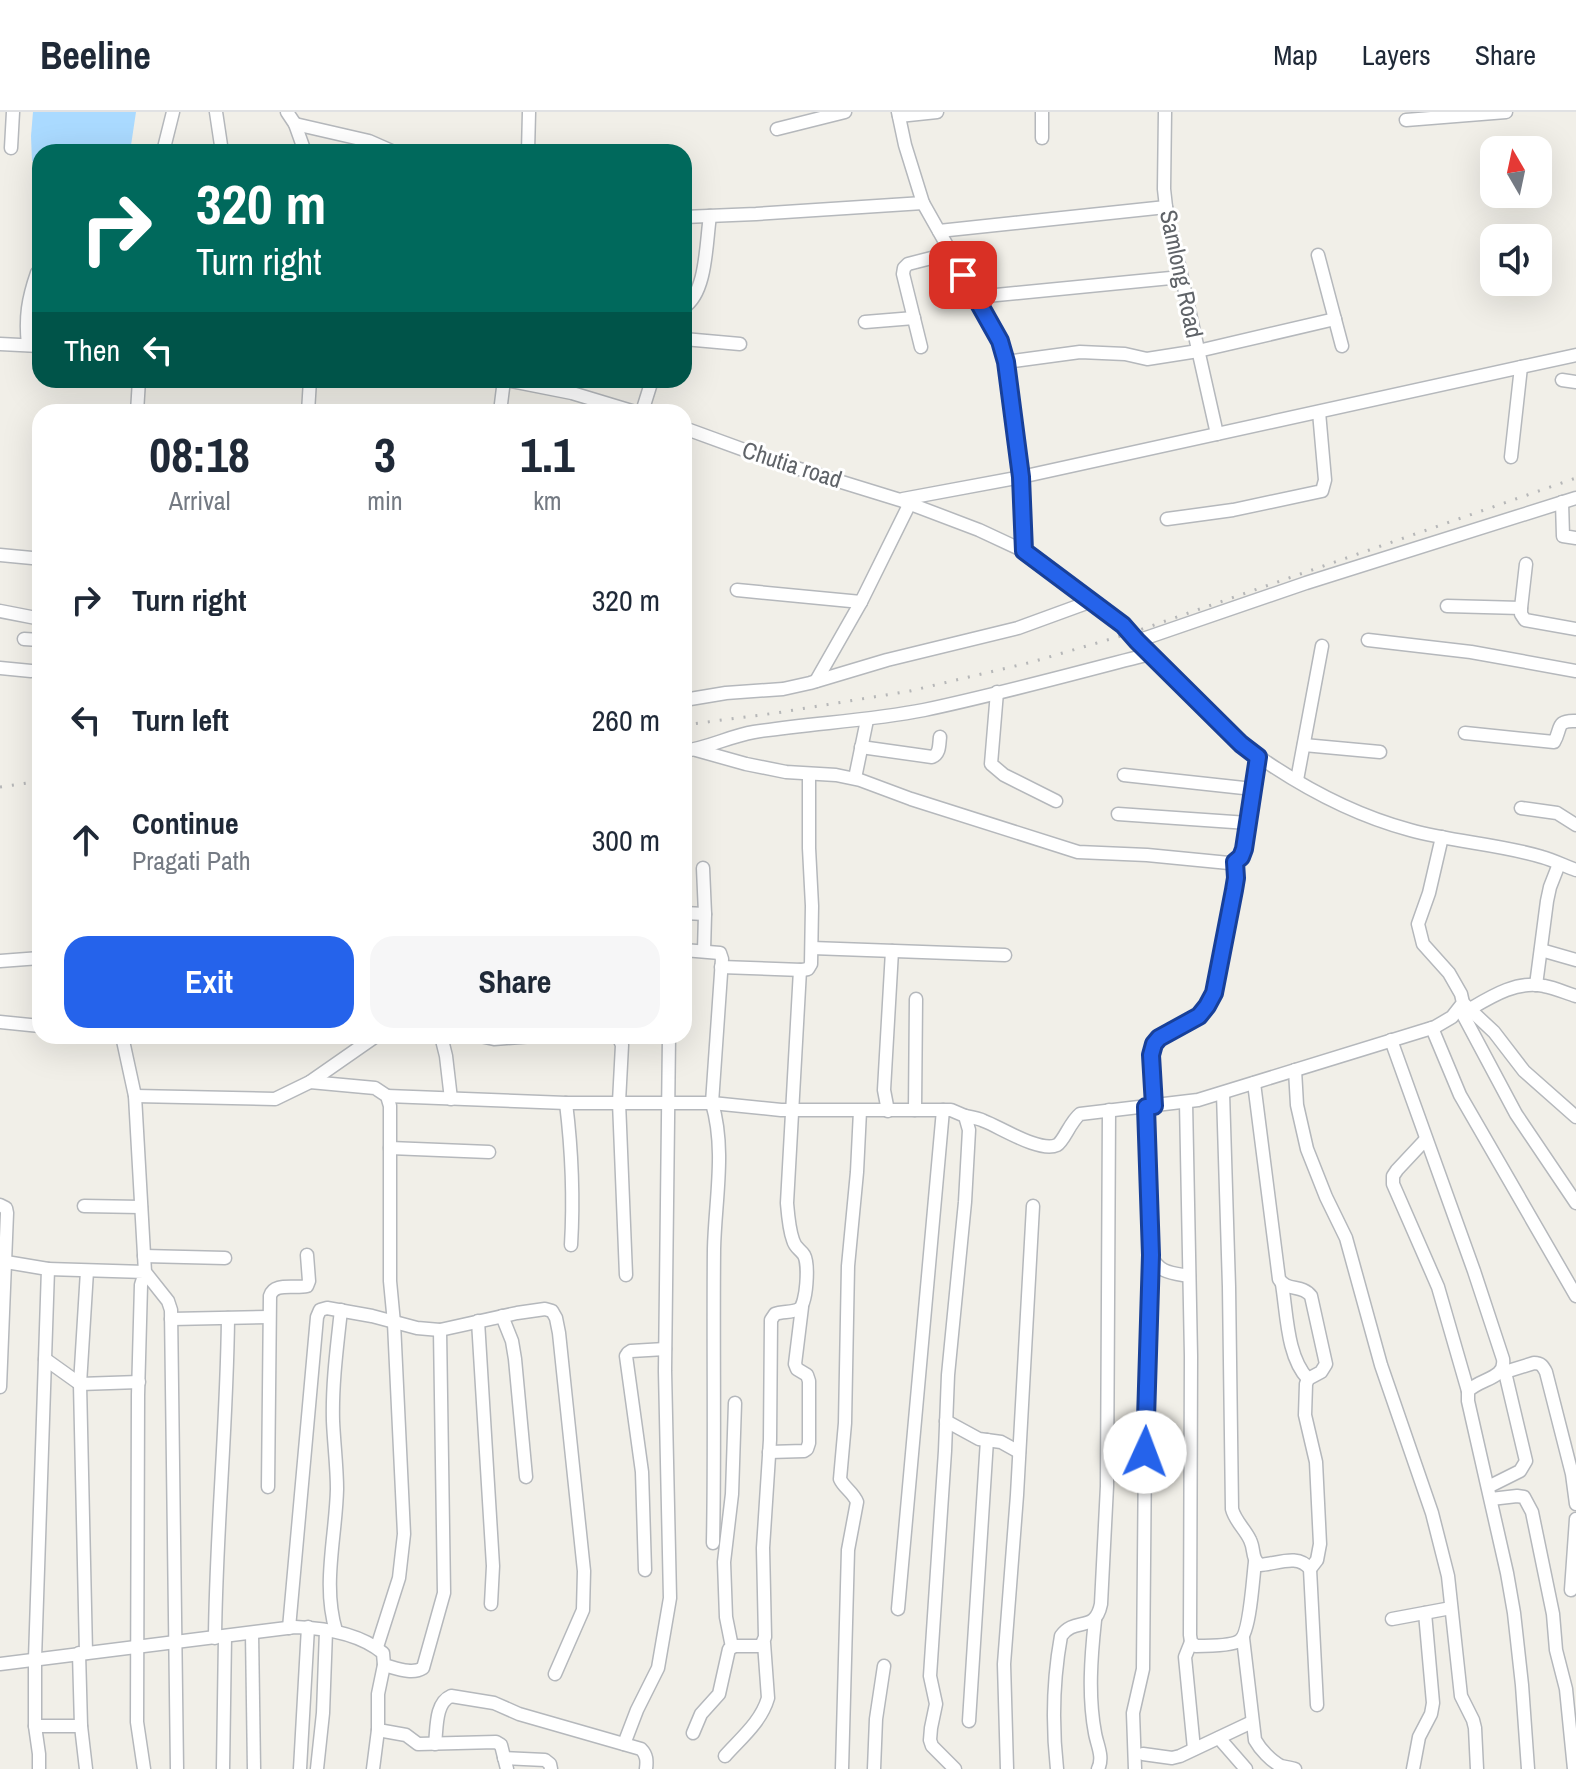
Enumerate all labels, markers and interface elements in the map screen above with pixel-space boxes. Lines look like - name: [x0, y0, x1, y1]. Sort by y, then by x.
- text: Beeline: [40, 30, 151, 81]
- text: Map: [1273, 36, 1318, 74]
- text: Layers: [1362, 36, 1431, 74]
- text: Share: [1475, 36, 1536, 74]
- north arrow: [1480, 136, 1552, 208]
- map controls: [1480, 136, 1552, 296]
- text: 320 m: [196, 166, 326, 241]
- icon: right: [64, 176, 168, 280]
- street label: Samlong Road: [1153, 207, 1211, 341]
- button: sound: [1480, 224, 1552, 296]
- text: Turn right: [196, 238, 321, 286]
- pin: [929, 241, 997, 309]
- icon: arrive: [941, 253, 985, 297]
- icon: left: [136, 328, 180, 372]
- text: Then: [64, 330, 120, 370]
- text: 08:18: [149, 422, 250, 487]
- text: 3: [374, 422, 396, 487]
- text: 1.1: [520, 422, 575, 487]
- street label: Chutia road: [738, 433, 846, 495]
- text: Arrival: [169, 483, 230, 518]
- text: min: [367, 483, 403, 518]
- text: km: [533, 483, 562, 518]
- icon: right: [64, 578, 108, 622]
- text: Turn right: [132, 580, 246, 620]
- text: 320 m: [592, 580, 660, 620]
- icon: left: [64, 698, 108, 742]
- text: Turn left: [132, 700, 229, 740]
- text: 260 m: [592, 700, 660, 740]
- text: Continue: [132, 803, 239, 843]
- icon: ahead: [64, 818, 108, 862]
- text: 300 m: [592, 820, 660, 860]
- text: Pragati Path: [132, 843, 251, 878]
- button: Exit: [64, 936, 354, 1028]
- button: Share: [370, 936, 660, 1028]
- position arrow: [1103, 1410, 1187, 1494]

